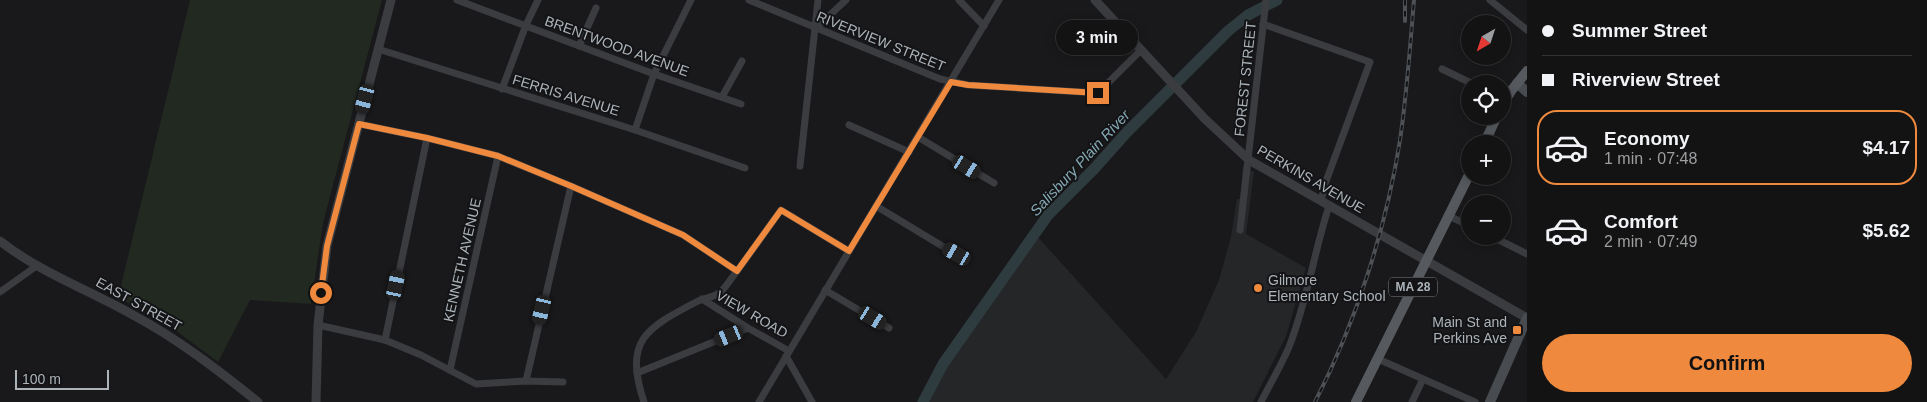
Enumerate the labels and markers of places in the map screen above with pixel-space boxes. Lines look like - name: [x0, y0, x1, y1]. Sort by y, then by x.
- place label: Gilmore Elementary School: [1268, 272, 1386, 304]
- marker: Gilmore Elementary School: [1252, 282, 1264, 294]
- place label: Main St and Perkins Ave: [1432, 314, 1507, 346]
- marker: Main St and Perkins Ave: [1511, 324, 1523, 336]

